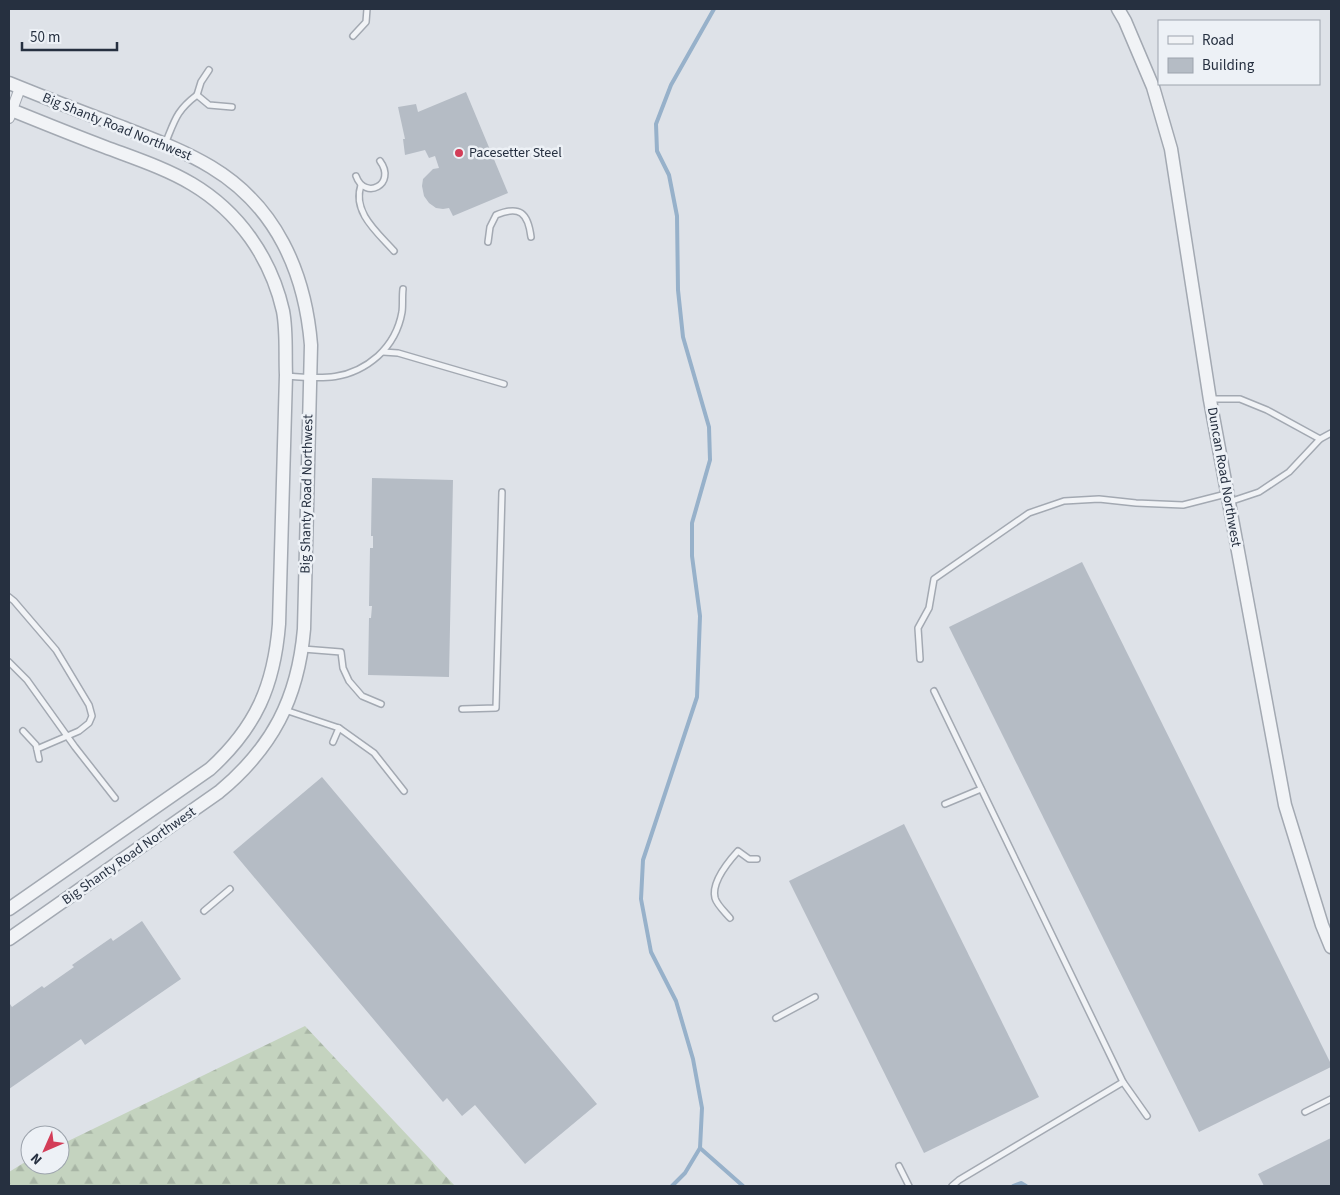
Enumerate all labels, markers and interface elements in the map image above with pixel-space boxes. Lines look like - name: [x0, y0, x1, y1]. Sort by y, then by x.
- scale bar: [22, 20, 118, 52]
- legend: [1158, 20, 1320, 85]
- text: 50 m: [30, 27, 60, 48]
- text: Road: [1202, 30, 1234, 51]
- text: Building: [1202, 55, 1255, 76]
- street label: Big Shanty Road Northwest: [39, 88, 195, 166]
- place label: Pacesetter Steel: [469, 143, 562, 163]
- marker: Pacesetter Steel: [453, 147, 465, 159]
- street label: Duncan Road Northwest: [1202, 406, 1246, 549]
- street label: Big Shanty Road Northwest: [296, 414, 318, 574]
- street label: Big Shanty Road Northwest: [58, 802, 200, 910]
- north arrow: [20, 1125, 70, 1175]
- text: N: [26, 1148, 47, 1169]

